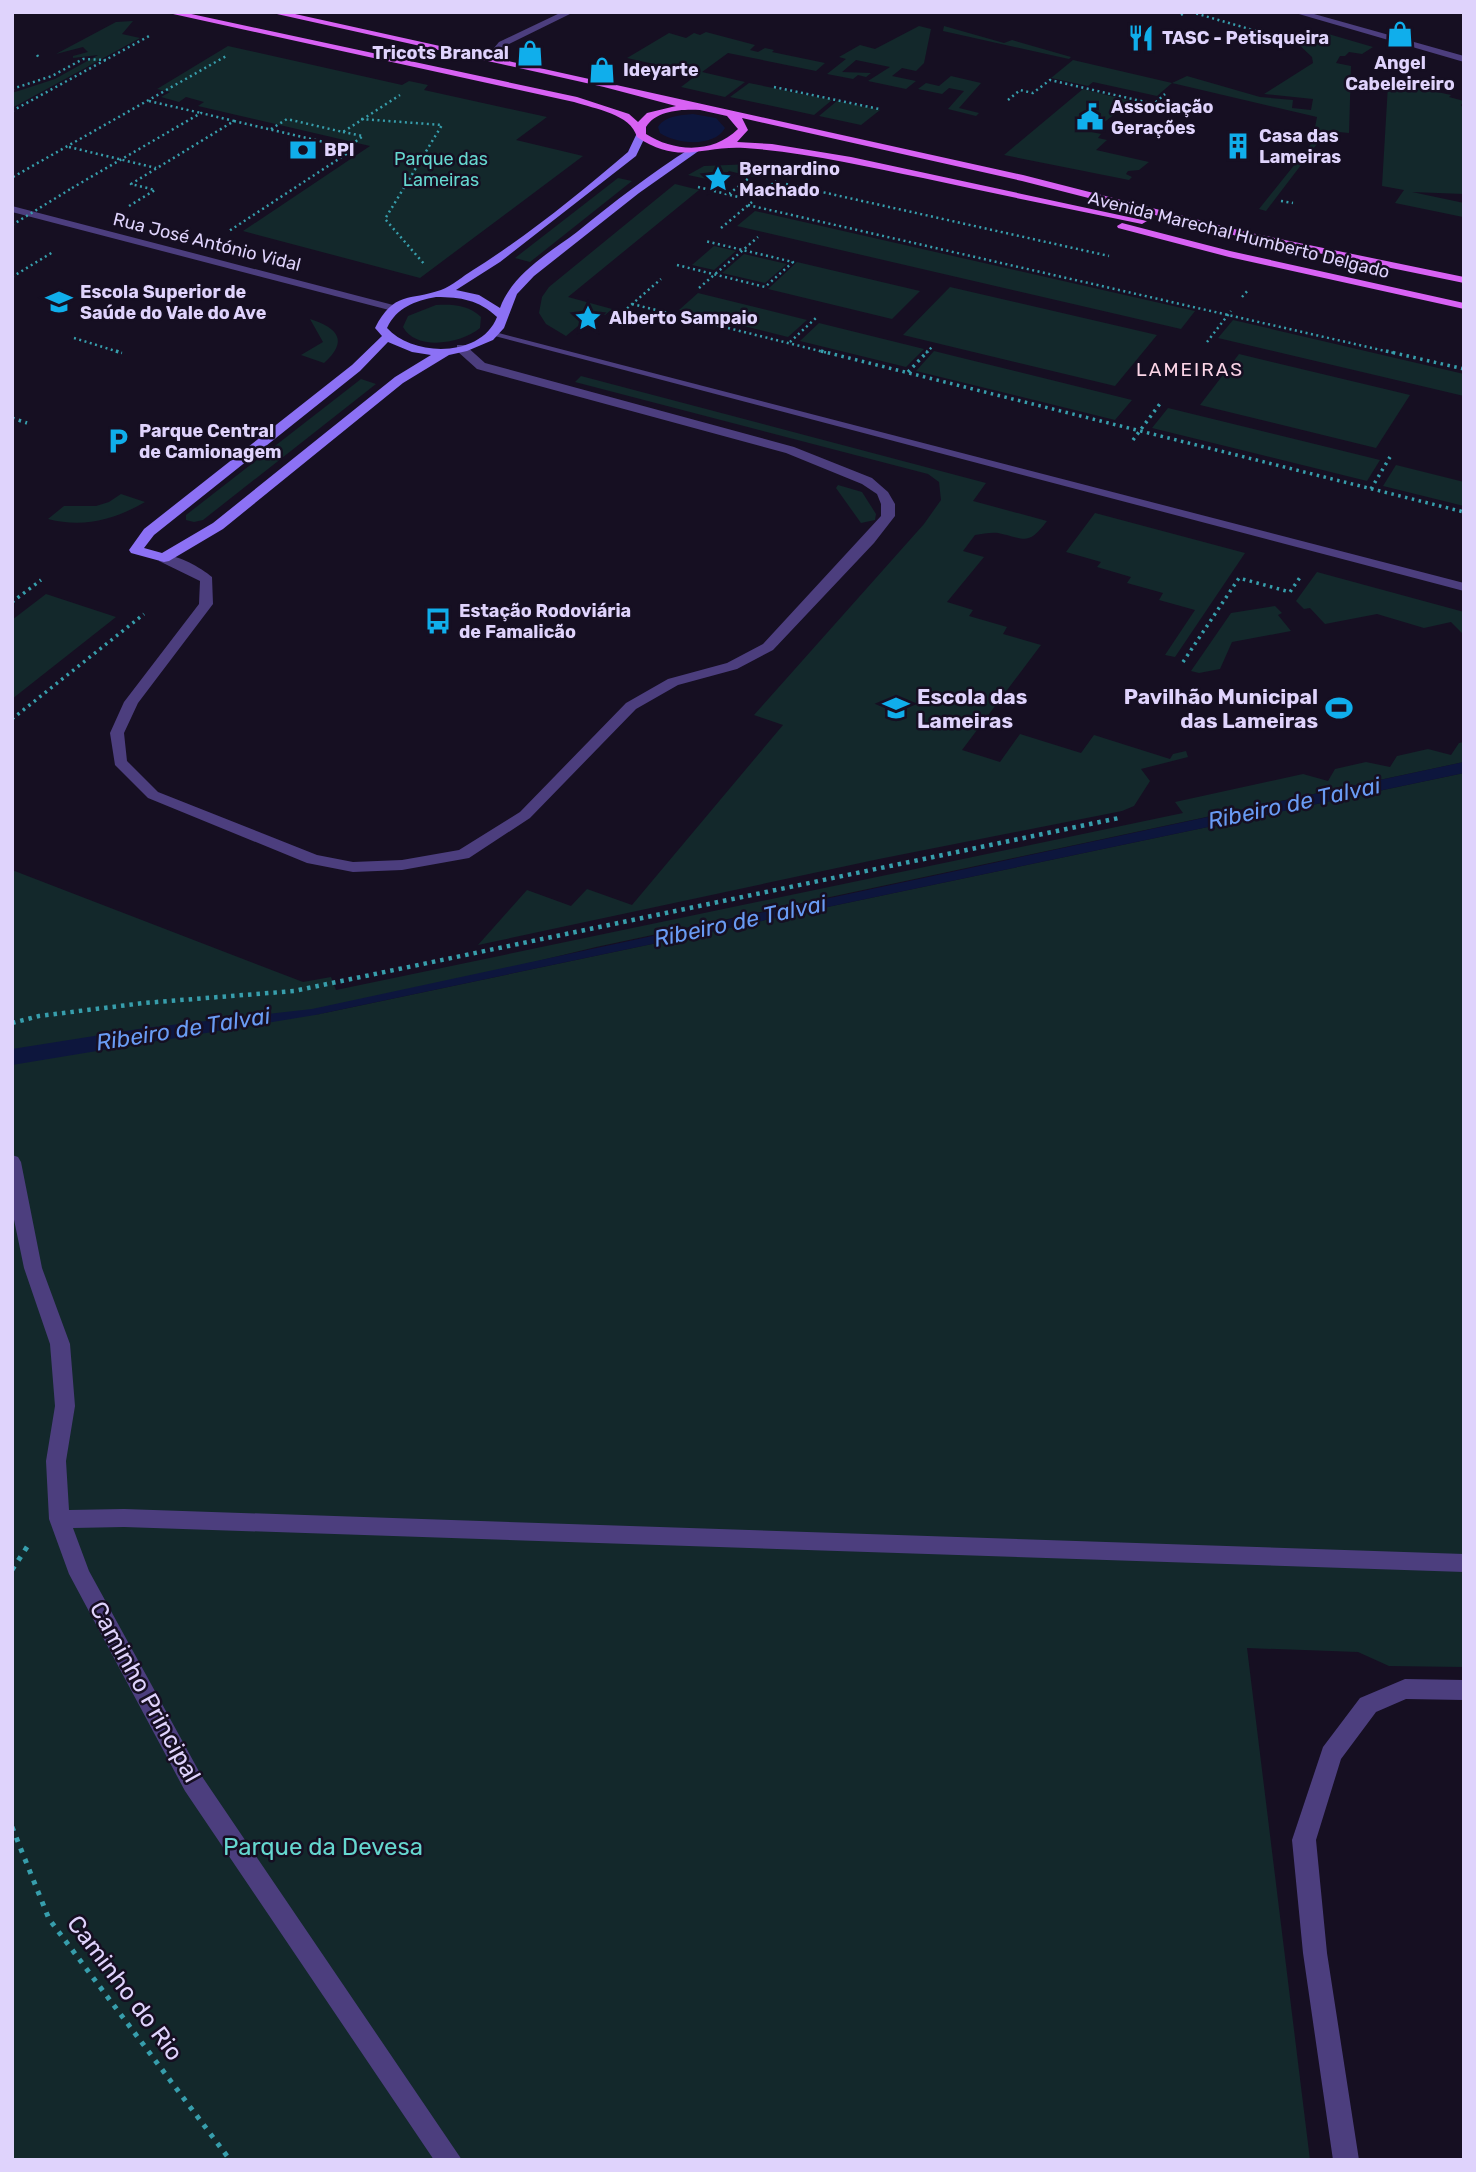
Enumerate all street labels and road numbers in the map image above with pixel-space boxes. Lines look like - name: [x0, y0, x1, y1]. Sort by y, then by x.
- street label: Avenida Marechal Humberto Delgado: [1086, 187, 1392, 283]
- street label: Rua José António Vidal: [111, 208, 303, 276]
- street label: Caminho Principal: [84, 1597, 206, 1787]
- street label: Caminho do Rio: [61, 1910, 189, 2066]

